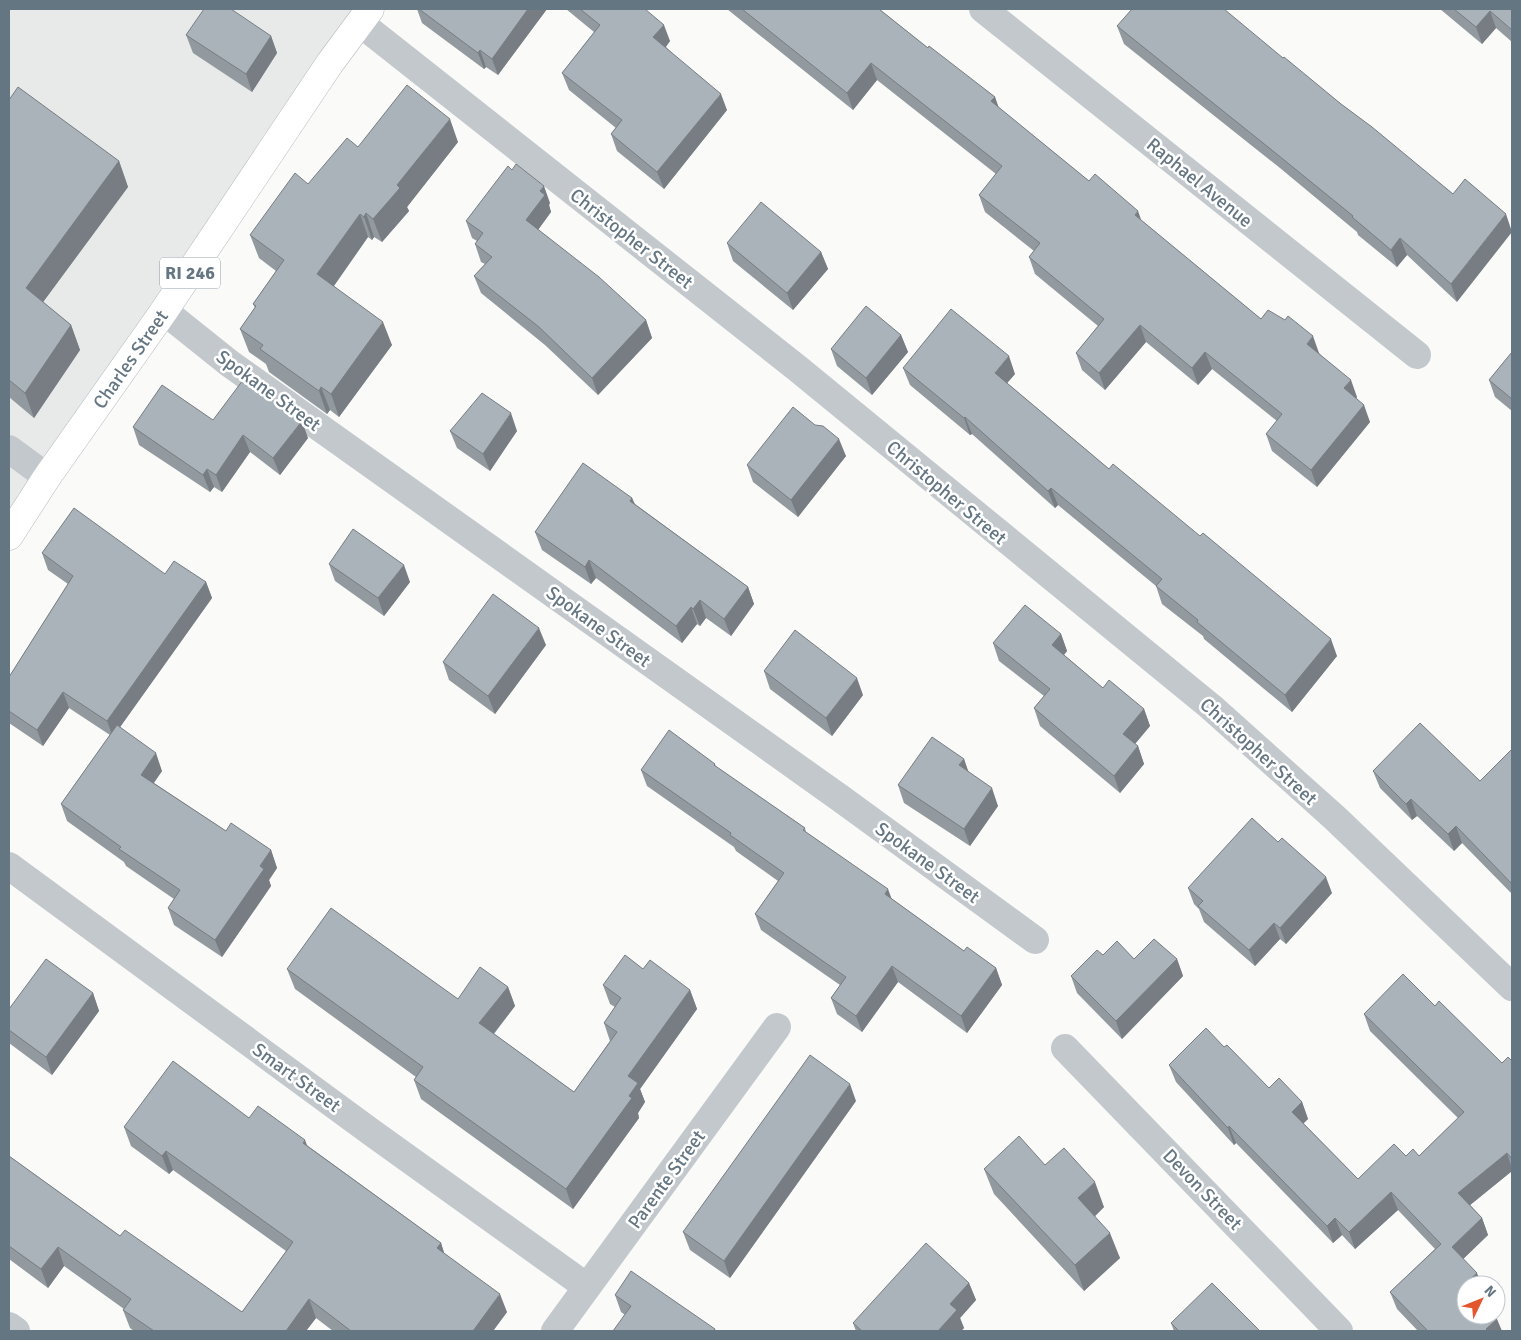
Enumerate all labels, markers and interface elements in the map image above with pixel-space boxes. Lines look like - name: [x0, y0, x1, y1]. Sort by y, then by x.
- street label: Raphael Avenue: [1141, 133, 1257, 233]
- street label: Christopher Street: [565, 183, 698, 294]
- road number: RI 246: [160, 258, 220, 288]
- street label: Charles Street: [88, 305, 174, 414]
- street label: Spokane Street: [212, 345, 326, 437]
- street label: Christopher Street: [881, 436, 1012, 550]
- street label: Spokane Street: [542, 581, 656, 673]
- street label: Christopher Street: [1195, 693, 1322, 811]
- street label: Spokane Street: [871, 817, 985, 909]
- street label: Smart Street: [248, 1038, 345, 1118]
- street label: Parente Street: [623, 1125, 711, 1234]
- street label: Devon Street: [1158, 1144, 1247, 1236]
- north arrow: [1456, 1275, 1506, 1325]
- text: N: [1481, 1282, 1500, 1301]

